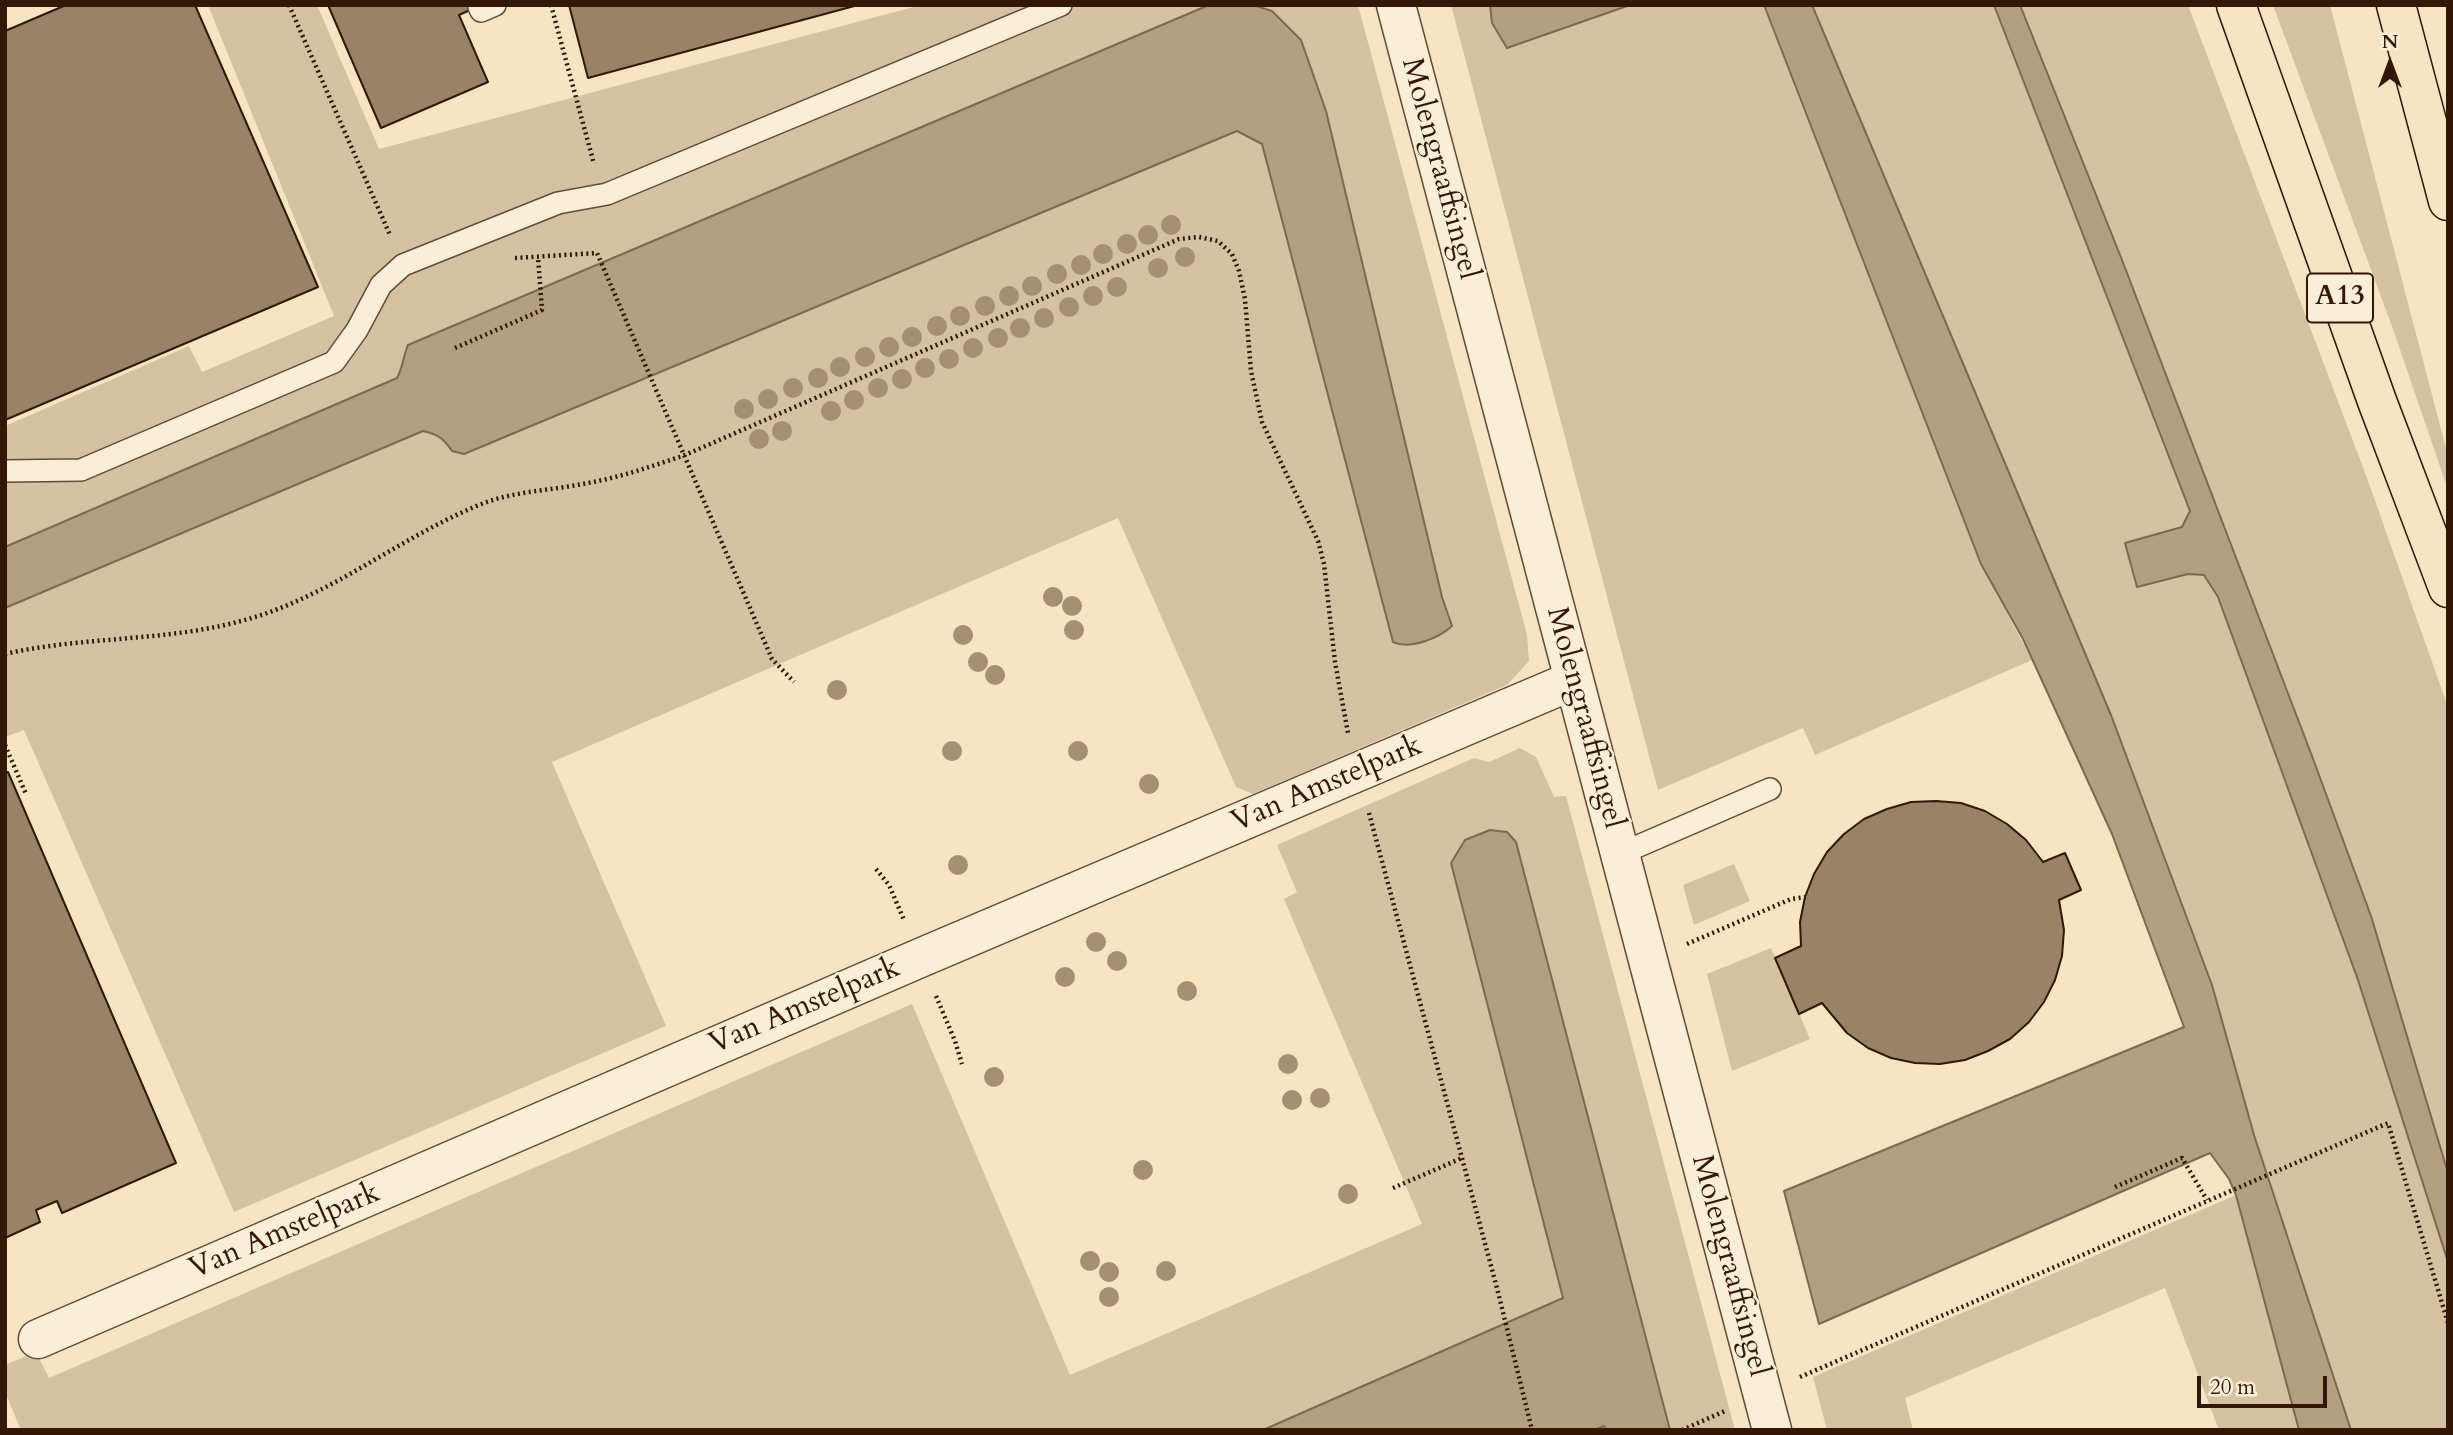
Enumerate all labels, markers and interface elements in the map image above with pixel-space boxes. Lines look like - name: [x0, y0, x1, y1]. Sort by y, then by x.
- north arrow: [2355, 28, 2425, 98]
- text: N: [2382, 29, 2398, 55]
- street label: Molengraaffsingel: [1392, 54, 1486, 284]
- road number: A13: [2307, 274, 2373, 322]
- street label: Molengraaffsingel: [1537, 603, 1631, 833]
- street label: Van Amstelpark: [1226, 729, 1428, 841]
- street label: Van Amstelpark: [704, 951, 906, 1063]
- street label: Molengraaffsingel: [1682, 1151, 1776, 1381]
- street label: Van Amstelpark: [184, 1176, 386, 1288]
- scale bar: [2201, 1362, 2330, 1406]
- text: 20 m: [2210, 1373, 2255, 1402]

